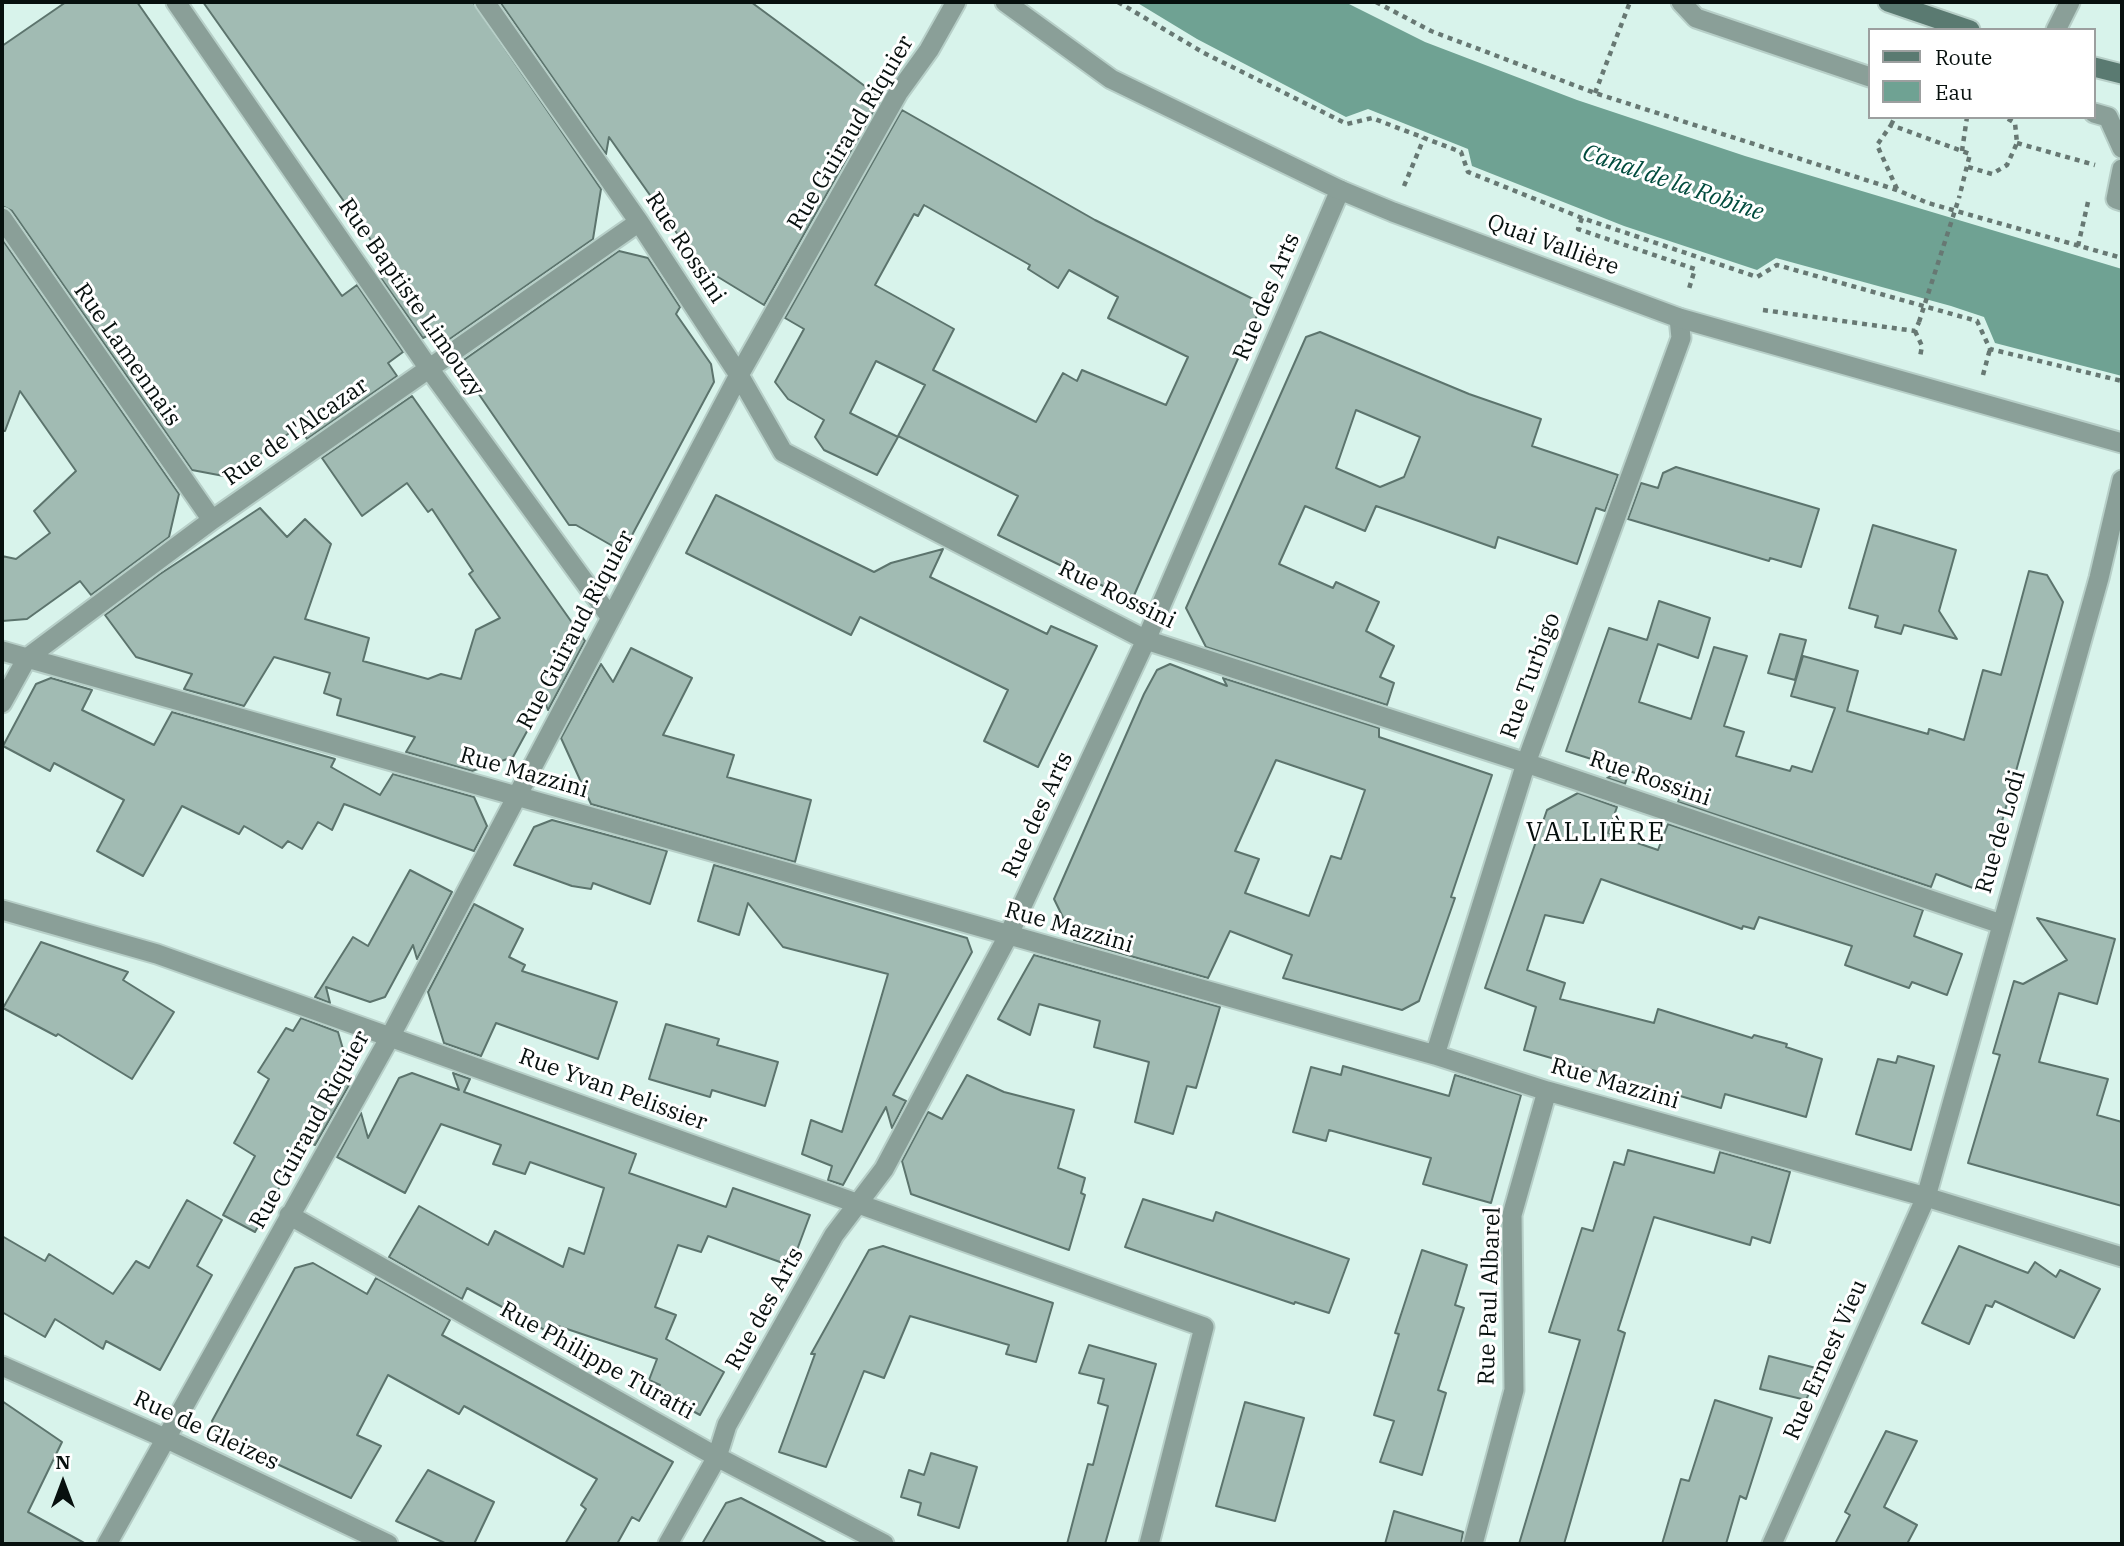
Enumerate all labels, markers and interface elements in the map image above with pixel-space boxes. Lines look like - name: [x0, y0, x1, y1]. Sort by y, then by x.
- legend: [1868, 28, 2096, 119]
- street label: Rue Guiraud Riquier: [782, 31, 920, 235]
- text: Route: [1935, 43, 1992, 71]
- text: Eau: [1935, 78, 1973, 106]
- water label: Canal de la Robine: [1579, 139, 1767, 227]
- street label: Rue Rossini: [639, 187, 731, 309]
- street label: Rue Baptiste Limouzy: [332, 194, 490, 402]
- street label: Quai Vallière: [1483, 208, 1623, 282]
- street label: Rue des Arts: [1228, 229, 1306, 365]
- street label: Rue Lamennais: [67, 278, 187, 432]
- street label: Rue de l'Alcazar: [218, 372, 374, 492]
- street label: Rue Guiraud Riquier: [512, 526, 640, 734]
- street label: Rue Rossini: [1054, 555, 1180, 635]
- street label: Rue Turbigo: [1495, 609, 1567, 743]
- street label: Rue Mazzini: [457, 741, 591, 805]
- street label: Rue Rossini: [1586, 745, 1714, 813]
- street label: Rue des Arts: [997, 748, 1079, 882]
- street label: Rue de Lodi: [1970, 767, 2032, 897]
- district label: VALLIÈRE: [1527, 817, 1665, 849]
- street label: Rue Mazzini: [1002, 896, 1136, 960]
- street label: Rue Guiraud Riquier: [244, 1026, 376, 1234]
- street label: Rue Yvan Pelissier: [515, 1043, 711, 1137]
- street label: Rue Mazzini: [1548, 1052, 1682, 1116]
- street label: Rue Paul Albarel: [1473, 1206, 1507, 1386]
- street label: Rue des Arts: [720, 1243, 810, 1375]
- street label: Rue Ernest Vieu: [1778, 1276, 1874, 1444]
- street label: Rue Philippe Turatti: [495, 1296, 699, 1426]
- street label: Rue de Gleizes: [129, 1385, 283, 1477]
- north arrow: [28, 1448, 98, 1518]
- text: N: [55, 1450, 71, 1474]

